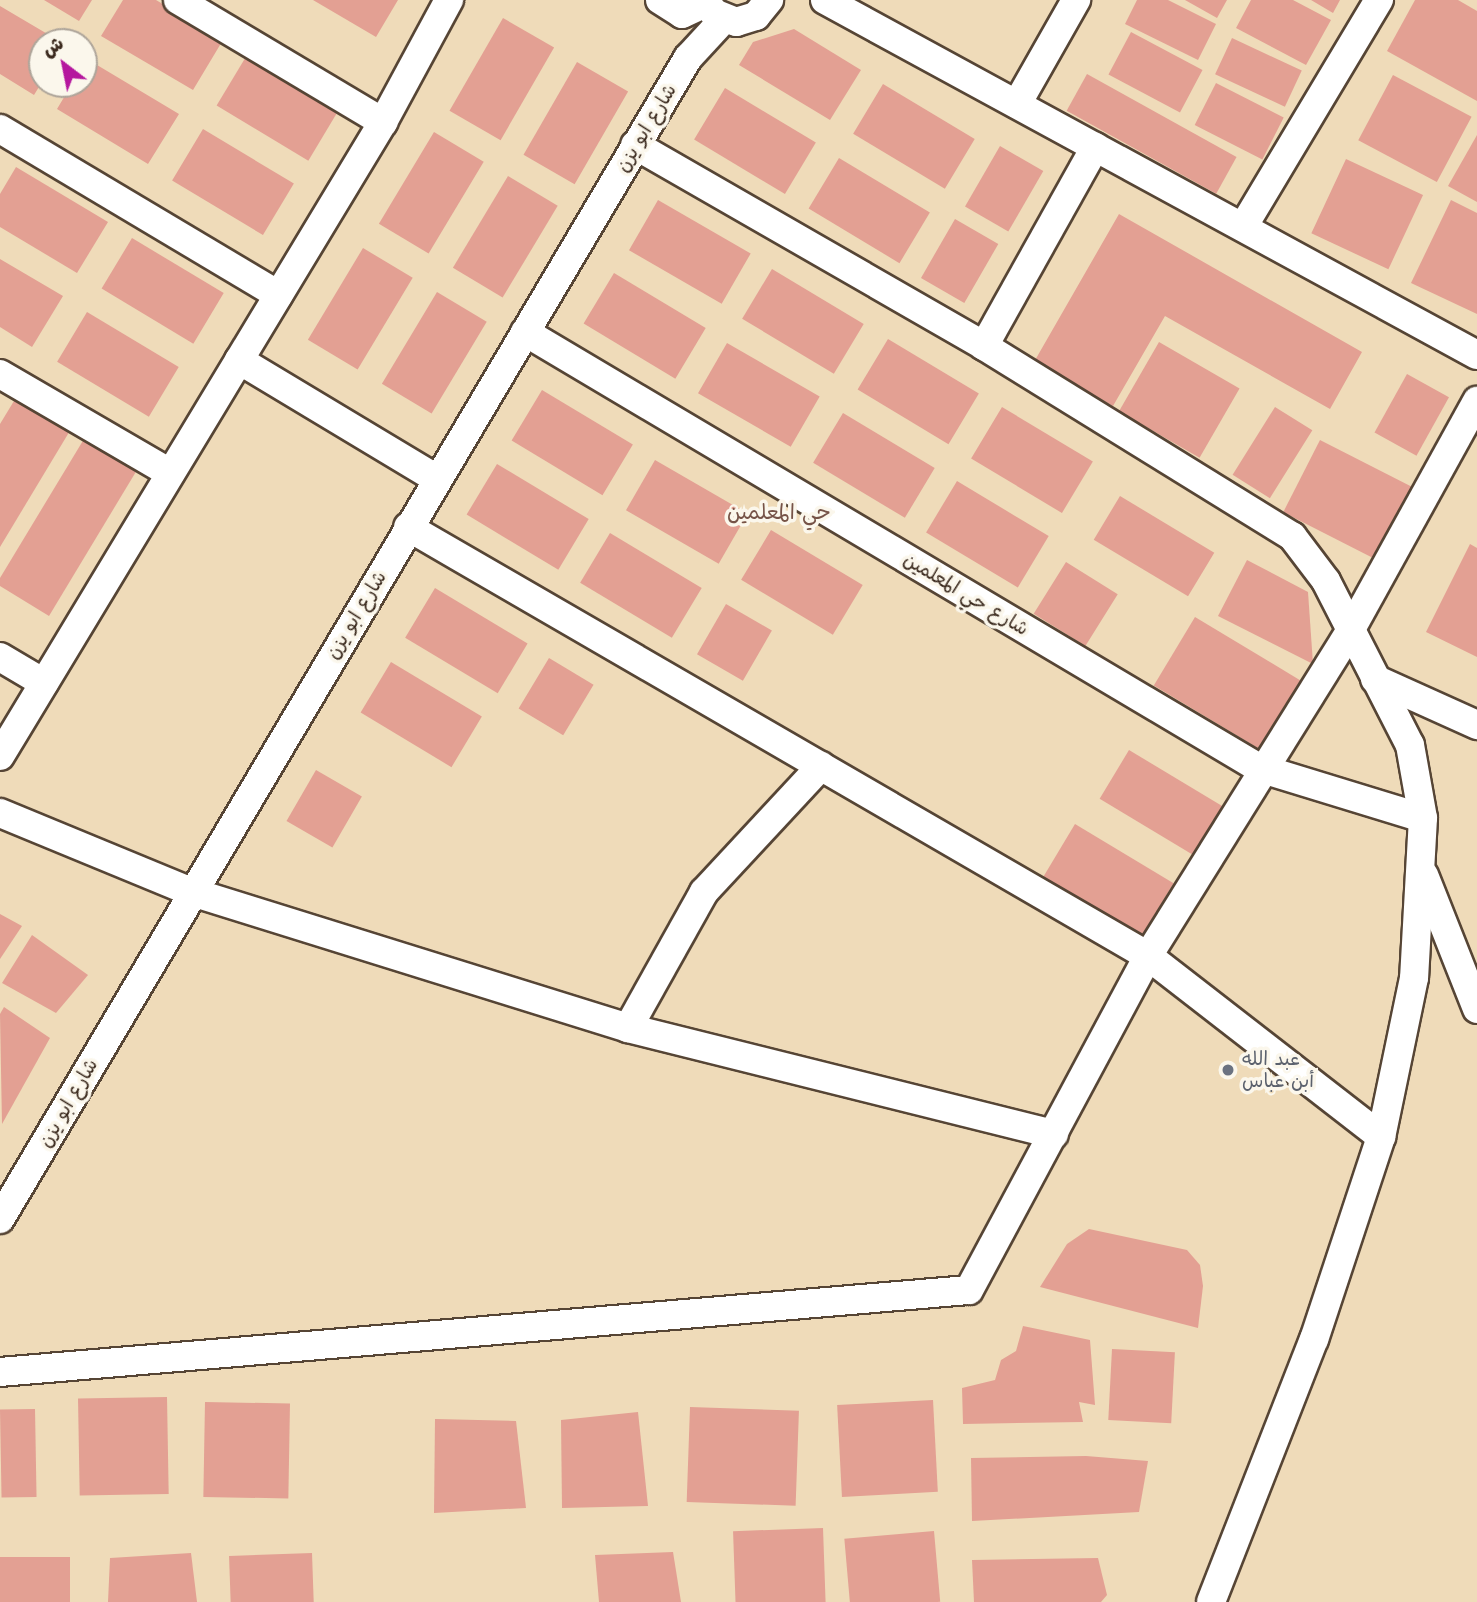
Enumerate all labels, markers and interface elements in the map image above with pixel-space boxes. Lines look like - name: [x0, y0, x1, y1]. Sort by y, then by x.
- north arrow: [28, 28, 98, 98]
- text: ش: [37, 30, 68, 63]
- street label: شارع ابو يزن: [611, 80, 681, 176]
- district label: حي المعلمين: [727, 499, 831, 525]
- street label: شارع حي المعلمين: [899, 548, 1033, 640]
- street label: شارع ابو يزن: [321, 567, 391, 663]
- place label: عبد الله أبن عباس: [1242, 1048, 1314, 1092]
- street label: شارع ابو يزن: [34, 1055, 102, 1151]
- marker: عبد الله أبن عباس: [1220, 1062, 1236, 1078]

